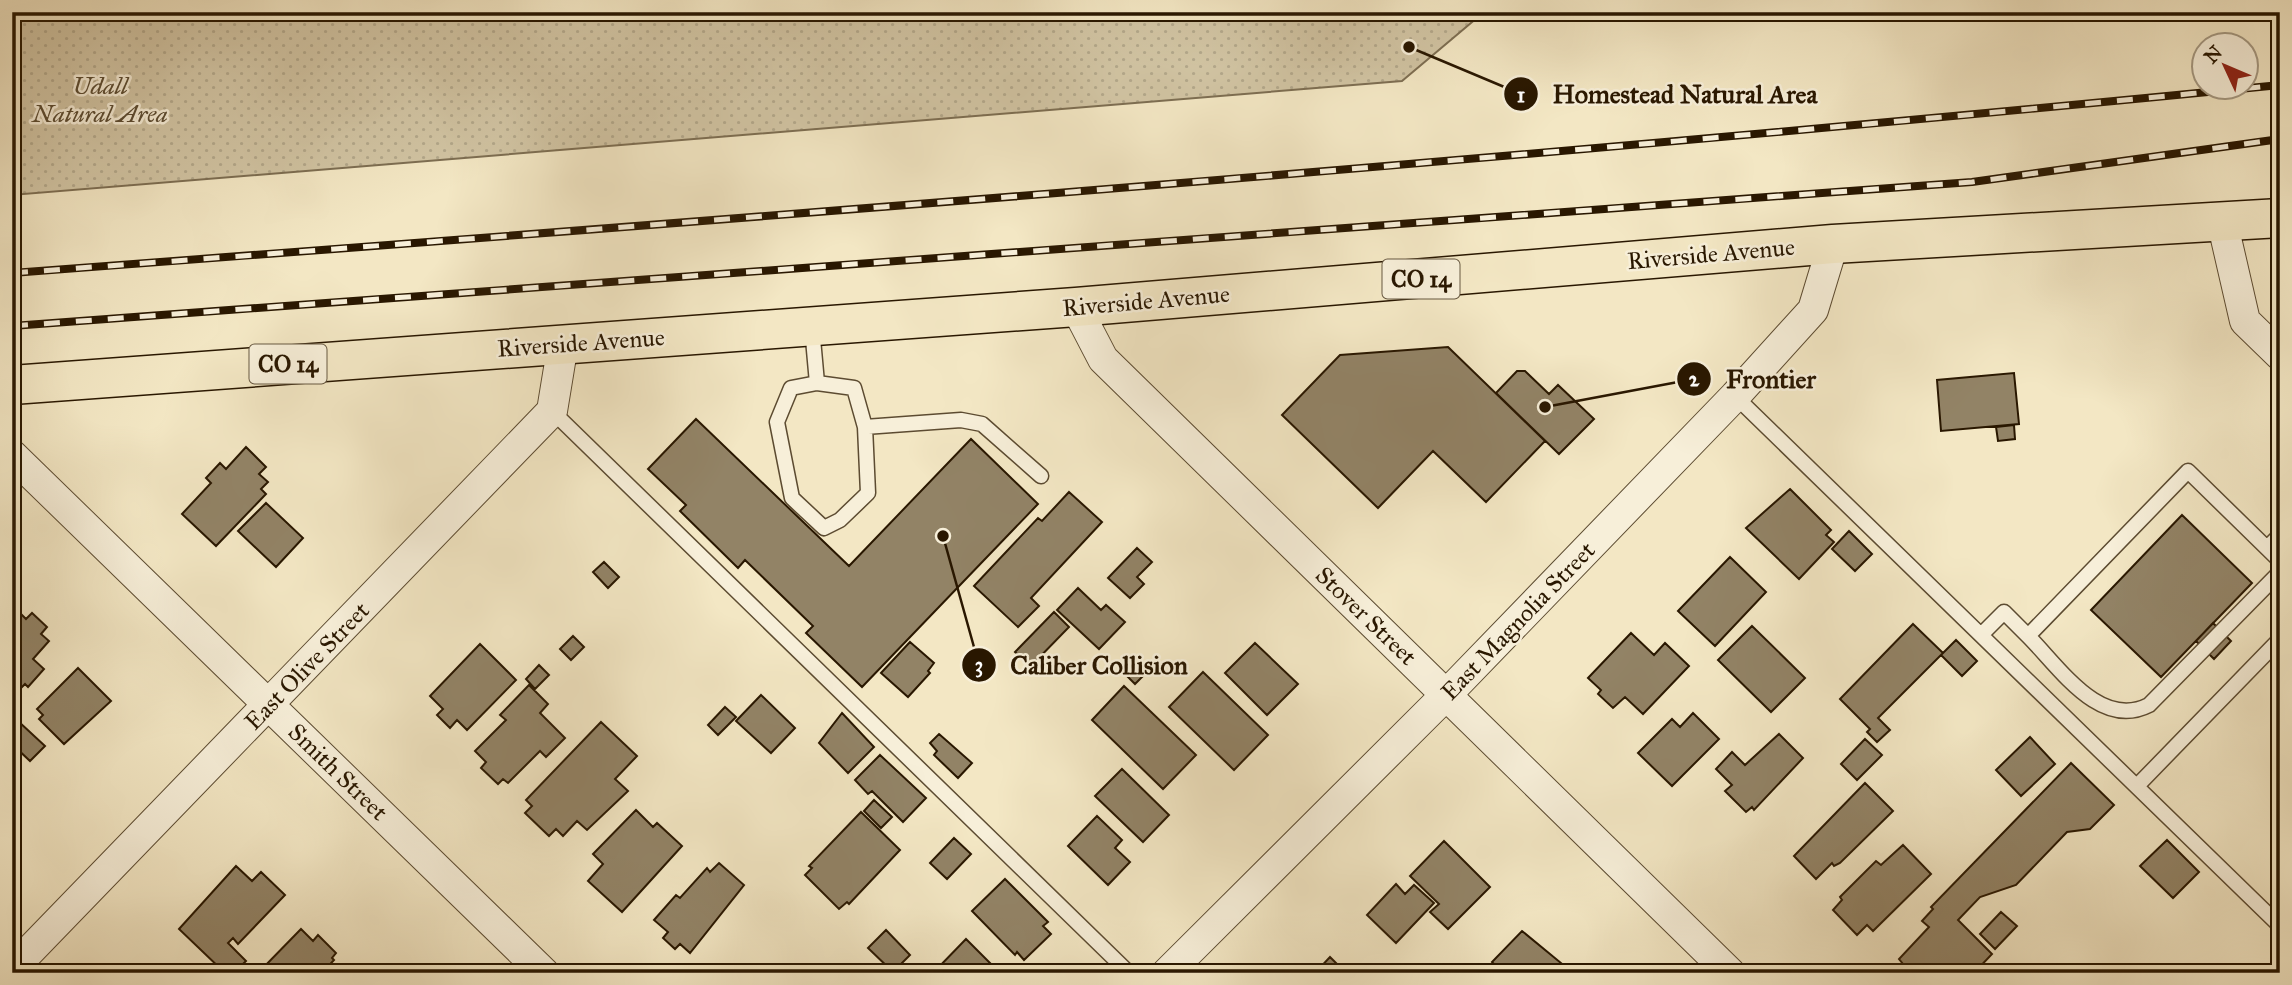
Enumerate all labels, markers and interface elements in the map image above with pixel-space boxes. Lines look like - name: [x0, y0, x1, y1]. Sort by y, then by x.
- north arrow: [2190, 32, 2260, 102]
- text: N: [2199, 41, 2227, 68]
- park label: Udall Natural Area: [30, 71, 168, 129]
- callout: Homestead Natural Area: [1503, 71, 1831, 118]
- text: Homestead Natural Area: [1553, 78, 1818, 110]
- text: 1: [1517, 82, 1525, 108]
- street label: Riverside Avenue: [1626, 232, 1796, 276]
- road number: CO 14: [1382, 260, 1460, 298]
- street label: Riverside Avenue: [1061, 279, 1231, 323]
- street label: Riverside Avenue: [496, 322, 666, 364]
- road number: CO 14: [250, 344, 326, 384]
- callout: Frontier: [1677, 355, 1830, 402]
- text: Frontier: [1726, 363, 1817, 395]
- text: 2: [1689, 366, 1700, 392]
- street label: East Magnolia Street: [1435, 535, 1602, 707]
- street label: Stover Street: [1309, 560, 1423, 672]
- street label: East Olive Street: [238, 595, 376, 736]
- callout: Caliber Collision: [961, 641, 1202, 688]
- text: Caliber Collision: [1010, 649, 1188, 681]
- text: 3: [975, 652, 983, 678]
- street label: Smith Street: [282, 717, 394, 827]

